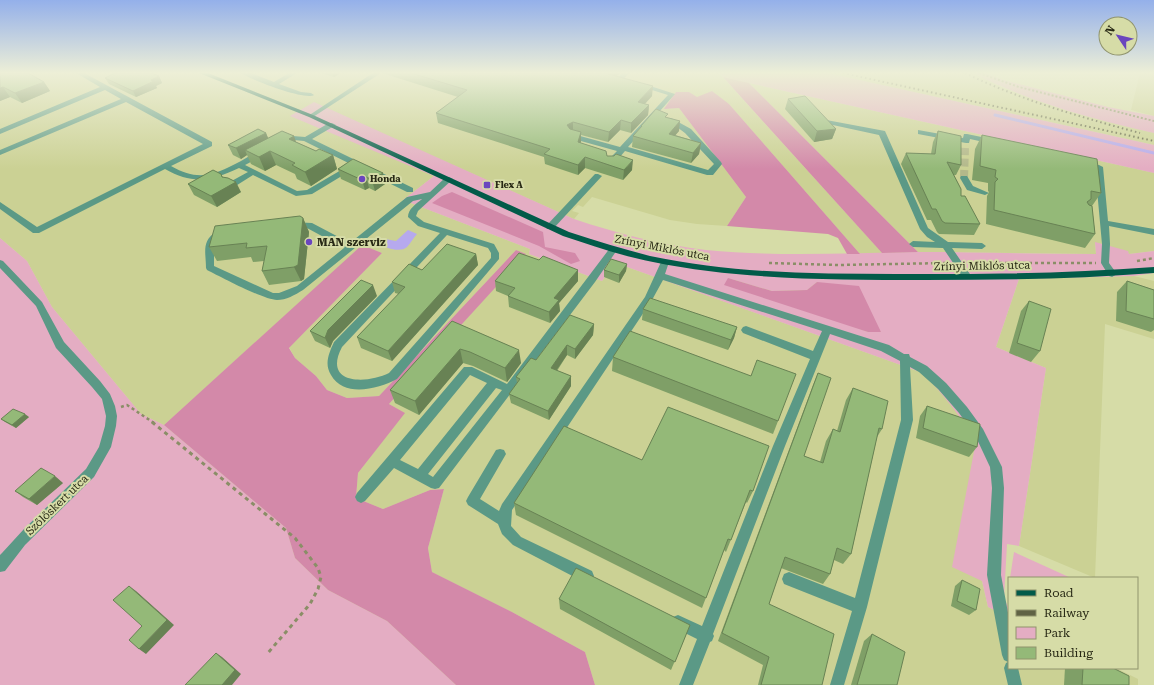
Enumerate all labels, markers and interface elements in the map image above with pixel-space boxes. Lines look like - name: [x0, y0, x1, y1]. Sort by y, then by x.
- north arrow: [1098, 16, 1138, 56]
- text: N: [1102, 23, 1118, 38]
- marker: Honda: [357, 174, 367, 184]
- place label: Honda: [370, 174, 401, 184]
- marker: Flex A: [482, 180, 492, 190]
- place label: Flex A: [495, 180, 523, 190]
- street label: Zrínyi Miklós utca: [613, 232, 711, 264]
- place label: MAN szerviz: [317, 236, 386, 249]
- marker: MAN szerviz: [304, 237, 314, 247]
- street label: Zrínyi Miklós utca: [934, 259, 1030, 273]
- street label: Szőlőskert utca: [23, 472, 91, 538]
- legend: [1008, 577, 1138, 669]
- text: Road: [1044, 586, 1074, 600]
- text: Railway: [1044, 606, 1090, 620]
- text: Park: [1044, 626, 1071, 640]
- text: Building: [1044, 646, 1093, 660]

